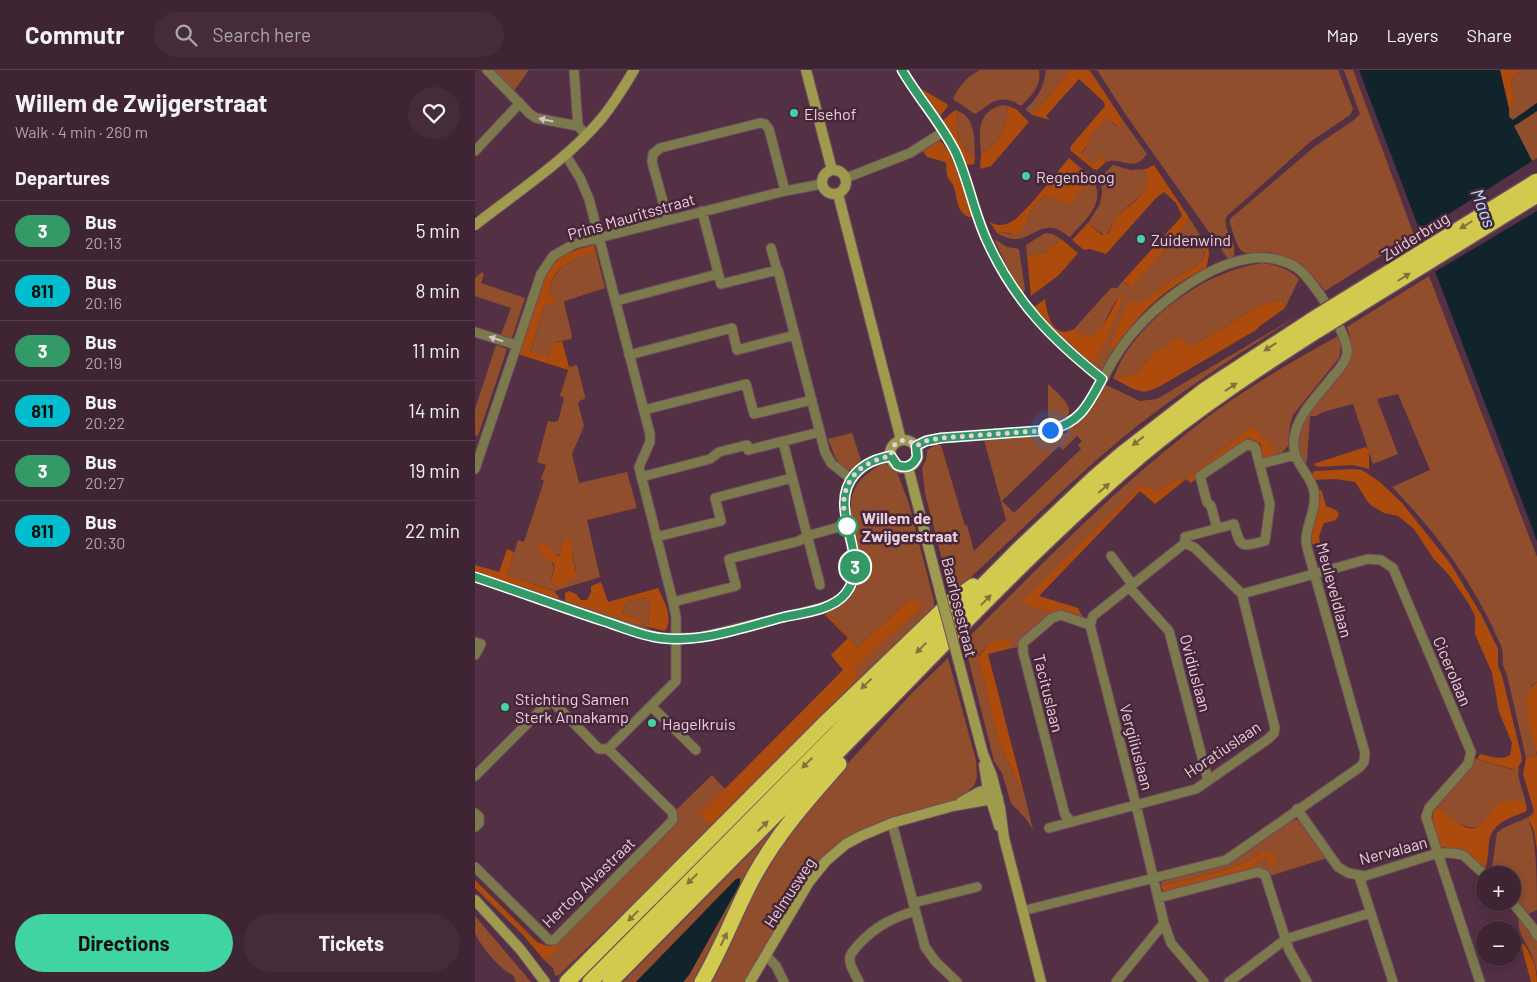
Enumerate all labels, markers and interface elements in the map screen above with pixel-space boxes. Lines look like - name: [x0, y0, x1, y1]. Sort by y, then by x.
- search box: [154, 12, 504, 57]
- text: Commutr: [25, 20, 124, 49]
- icon: search: [172, 21, 200, 49]
- text: Search here: [212, 23, 311, 46]
- text: Map: [1326, 24, 1358, 46]
- text: Layers: [1386, 24, 1439, 46]
- text: Share: [1467, 24, 1512, 46]
- button: heart: [408, 87, 460, 139]
- text: Willem de Zwijgerstraat: [15, 88, 267, 117]
- place label: Elsehof: [804, 104, 857, 123]
- marker: Elsehof: [788, 107, 800, 119]
- one-way arrow: [538, 115, 554, 123]
- text: Walk · 4 min · 260 m: [15, 122, 148, 141]
- text: Departures: [15, 166, 110, 189]
- place label: Regenboog: [1036, 167, 1115, 186]
- marker: Regenboog: [1020, 170, 1032, 182]
- water label: Maas: [1467, 185, 1501, 231]
- street label: Prins Mauritsstraat: [565, 189, 697, 243]
- street label: Zuiderbrug: [1378, 208, 1452, 264]
- text: Bus: [85, 210, 117, 233]
- text: 5 min: [416, 219, 460, 242]
- text: 3: [38, 220, 47, 242]
- one-way arrow: [1459, 220, 1472, 229]
- place label: Zuidenwind: [1151, 230, 1231, 249]
- text: 20:13: [85, 233, 122, 252]
- marker: Zuidenwind: [1135, 233, 1147, 245]
- text: Bus: [85, 270, 117, 293]
- one-way arrow: [1397, 272, 1410, 281]
- text: 8 min: [416, 279, 460, 302]
- text: 811: [31, 280, 54, 302]
- text: 20:16: [85, 293, 122, 312]
- text: Bus: [85, 330, 117, 353]
- one-way arrow: [488, 334, 503, 342]
- text: 11 min: [412, 339, 460, 362]
- text: 3: [38, 340, 47, 362]
- one-way arrow: [1264, 342, 1277, 351]
- text: 20:19: [85, 353, 122, 372]
- one-way arrow: [1224, 382, 1238, 392]
- text: Bus: [85, 390, 117, 413]
- text: 14 min: [408, 399, 460, 422]
- text: 811: [31, 400, 54, 422]
- text: 20:22: [85, 413, 125, 432]
- your location: [1038, 418, 1063, 443]
- one-way arrow: [1132, 436, 1145, 447]
- text: Bus: [85, 450, 117, 473]
- text: 19 min: [409, 459, 460, 482]
- text: 3: [38, 460, 47, 482]
- text: 20:27: [85, 473, 124, 492]
- one-way arrow: [1097, 482, 1109, 494]
- place label: Willem de Zwijgerstraat: [862, 508, 958, 545]
- text: Bus: [85, 510, 117, 533]
- marker: Willem de Zwijgerstraat: [836, 515, 858, 537]
- text: 22 min: [405, 519, 460, 542]
- text: 811: [31, 520, 54, 542]
- text: 20:30: [85, 533, 125, 552]
- street label: Meuleveldlaan: [1313, 540, 1357, 640]
- line badge: 3: [839, 551, 871, 583]
- street label: Baarlosestraat: [938, 555, 982, 659]
- text: 3: [850, 556, 860, 578]
- one-way arrow: [980, 595, 992, 607]
- street label: Ovidiuslaan: [1177, 632, 1215, 714]
- street label: Cicerolaan: [1430, 633, 1476, 709]
- one-way arrow: [916, 642, 928, 654]
- street label: Tacituslaan: [1030, 652, 1068, 734]
- one-way arrow: [861, 678, 873, 690]
- place label: Stichting Samen Sterk Annakamp: [515, 689, 629, 726]
- marker: Stichting Samen Sterk Annakamp: [499, 701, 511, 713]
- street label: Vergiliuslaan: [1116, 702, 1158, 792]
- place label: Hagelkruis: [662, 714, 736, 733]
- marker: Hagelkruis: [646, 717, 658, 729]
- street label: Horatiuslaan: [1180, 717, 1264, 781]
- one-way arrow: [801, 757, 813, 769]
- one-way arrow: [757, 821, 769, 833]
- street label: Nervalaan: [1357, 832, 1429, 868]
- street label: Hertog Alvastraat: [538, 833, 638, 931]
- street label: Helmusweg: [759, 853, 819, 931]
- map controls: [1476, 866, 1521, 966]
- button: +: [1476, 866, 1521, 911]
- one-way arrow: [687, 872, 699, 884]
- one-way arrow: [627, 910, 639, 922]
- button: Directions: [15, 914, 233, 972]
- button: Tickets: [243, 914, 460, 972]
- button: −: [1476, 921, 1521, 966]
- one-way arrow: [720, 932, 728, 946]

